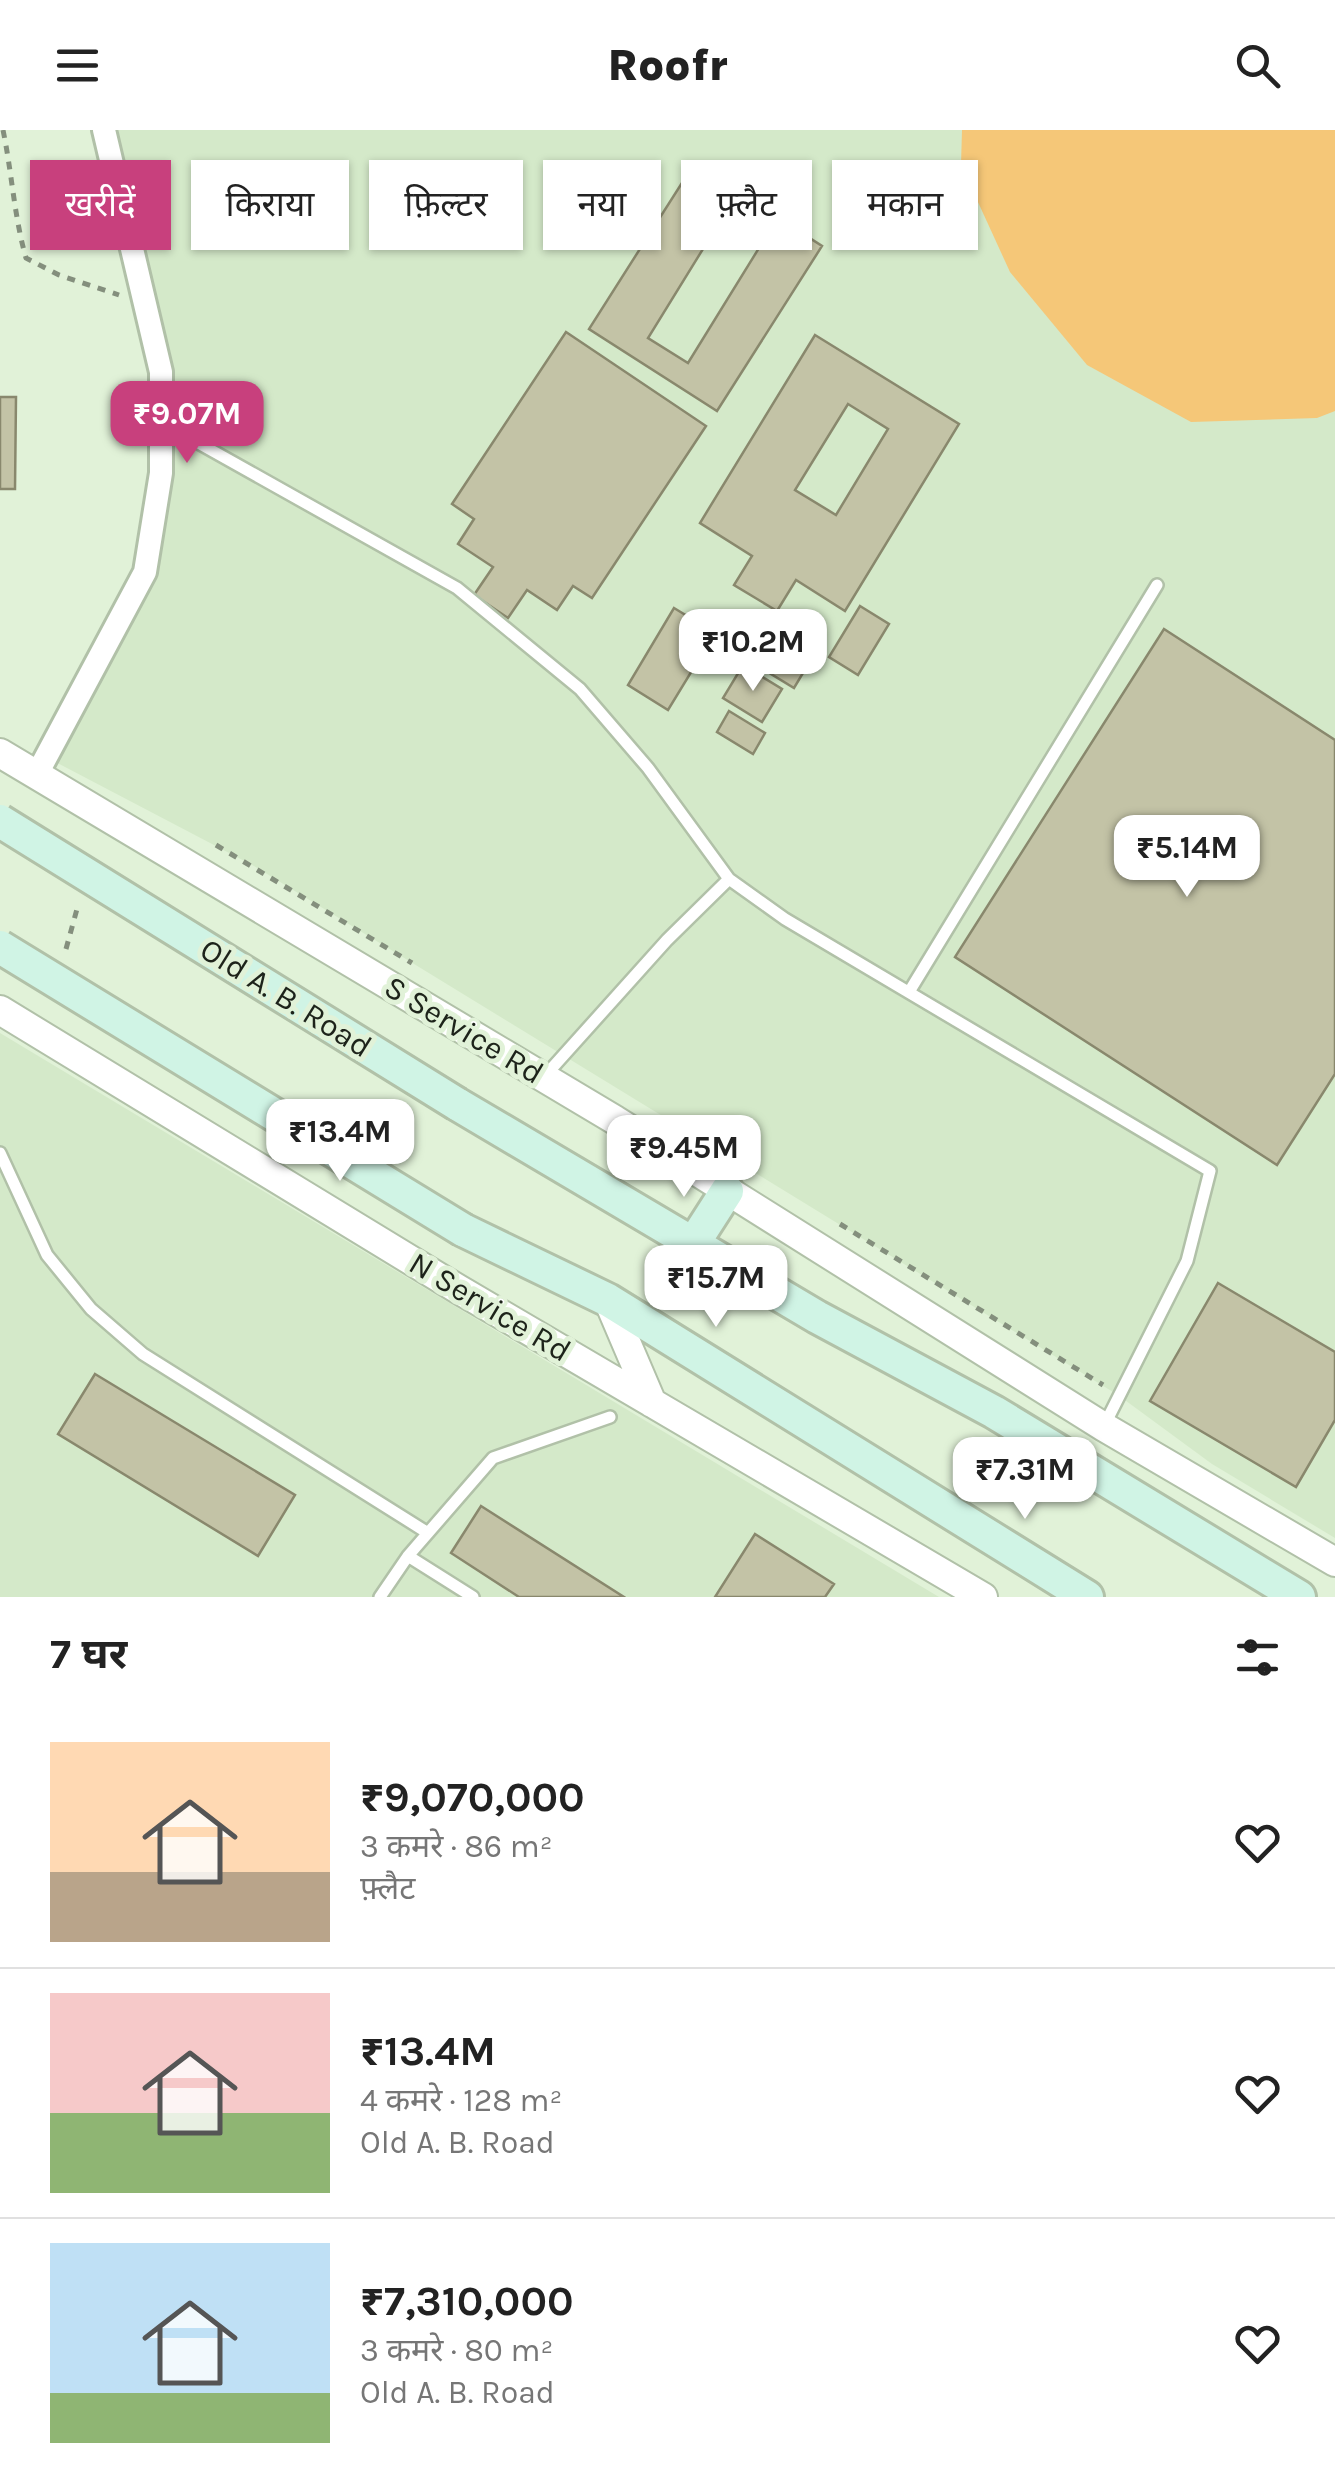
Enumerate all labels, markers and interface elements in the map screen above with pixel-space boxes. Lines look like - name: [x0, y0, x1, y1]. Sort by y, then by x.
- icon: menu: [50, 38, 105, 93]
- icon: search: [1230, 38, 1285, 93]
- text: Roofr: [607, 39, 728, 91]
- chip: खरीदें: [30, 160, 171, 250]
- chip: किराया: [191, 160, 349, 250]
- chip: फ़िल्टर: [369, 160, 523, 250]
- chip: नया: [543, 160, 661, 250]
- chip: फ़्लैट: [681, 160, 812, 250]
- chip: मकान: [832, 160, 978, 250]
- pin: ₹9.07M: [106, 381, 268, 466]
- text: ₹9.07M: [133, 395, 241, 432]
- pin: ₹10.2M: [672, 609, 834, 694]
- text: ₹10.2M: [701, 623, 805, 660]
- pin: ₹5.14M: [1106, 815, 1268, 900]
- text: ₹5.14M: [1136, 829, 1238, 866]
- street label: Old A. B. Road: [194, 931, 378, 1065]
- street label: S Service Rd: [378, 968, 550, 1092]
- pin: ₹13.4M: [259, 1099, 421, 1184]
- text: ₹13.4M: [288, 1113, 392, 1150]
- pin: ₹9.45M: [603, 1115, 765, 1200]
- text: ₹9.45M: [629, 1129, 739, 1166]
- street label: N Service Rd: [403, 1244, 577, 1370]
- pin: ₹15.7M: [635, 1245, 797, 1330]
- text: ₹15.7M: [666, 1259, 766, 1296]
- pin: ₹7.31M: [944, 1437, 1106, 1522]
- text: ₹7.31M: [975, 1451, 1075, 1488]
- text: 7 घर: [50, 1629, 127, 1679]
- icon: filters: [1230, 1630, 1285, 1685]
- text: ₹9,070,000: [360, 1772, 585, 1822]
- icon: home: [130, 1782, 250, 1902]
- icon: heart: [1230, 1815, 1285, 1870]
- text: 3 कमरे · 86 m²: [360, 1828, 553, 1865]
- text: फ़्लैट: [360, 1870, 415, 1907]
- text: ₹13.4M: [360, 2026, 496, 2076]
- icon: home: [130, 2033, 250, 2153]
- icon: heart: [1230, 2066, 1285, 2121]
- text: 4 कमरे · 128 m²: [360, 2082, 562, 2119]
- text: Old A. B. Road: [360, 2124, 555, 2161]
- text: ₹7,310,000: [360, 2276, 574, 2326]
- icon: home: [130, 2283, 250, 2403]
- icon: heart: [1230, 2316, 1285, 2371]
- text: 3 कमरे · 80 m²: [360, 2332, 553, 2369]
- text: Old A. B. Road: [360, 2374, 555, 2411]

